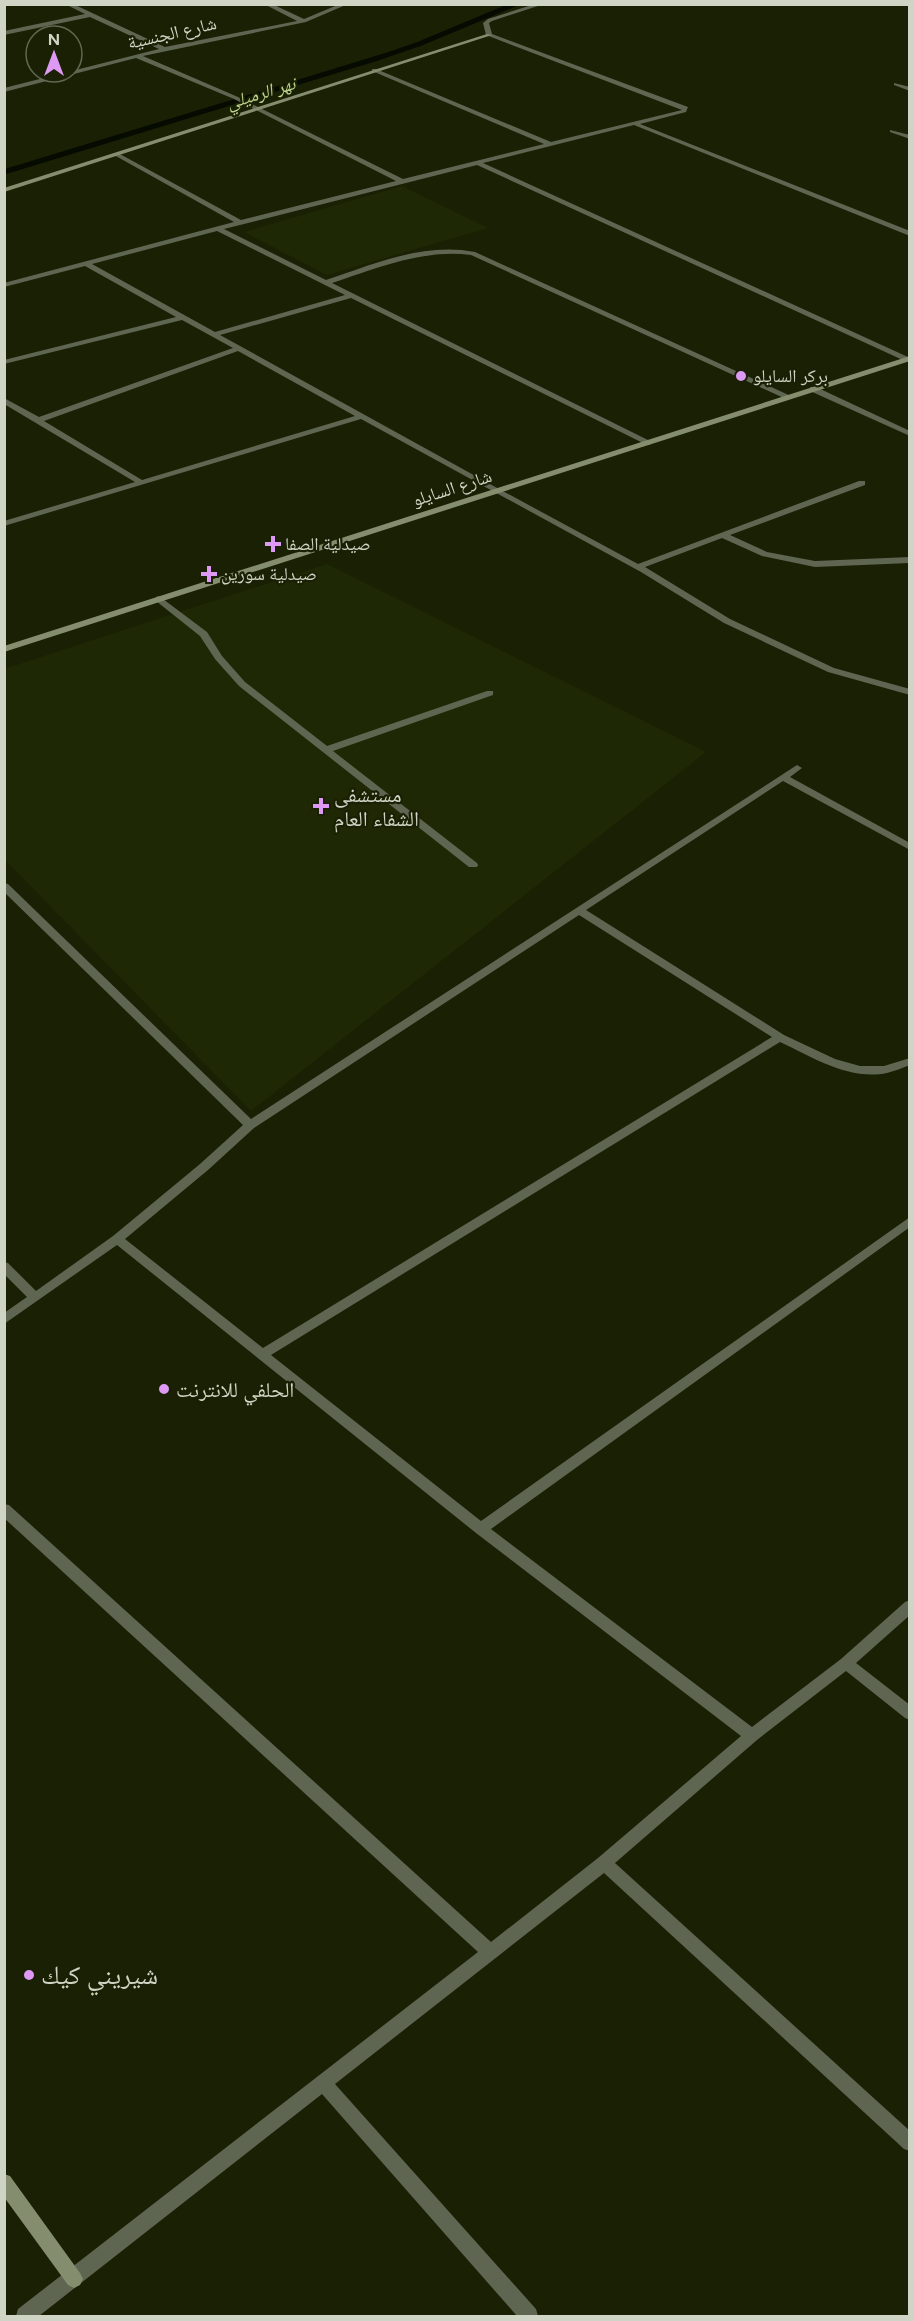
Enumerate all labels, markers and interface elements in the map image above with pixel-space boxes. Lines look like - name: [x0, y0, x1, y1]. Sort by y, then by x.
- street label: شارع الجنسية: [125, 12, 219, 54]
- north arrow: [24, 24, 84, 84]
- text: N: [48, 30, 60, 49]
- water label: نهر الرميلي: [224, 71, 302, 117]
- place label: بركر السايلو: [753, 365, 828, 387]
- marker: بركر السايلو: [734, 369, 748, 383]
- street label: شارع السايلو: [409, 465, 495, 511]
- place label: صيدلية الصفا: [285, 533, 371, 555]
- marker: صيدلية الصفا: [266, 537, 280, 551]
- place label: صيدلية سورين: [221, 563, 317, 585]
- marker: صيدلية سورين: [202, 567, 216, 581]
- place label: مستشفى الشفاء العام: [334, 782, 419, 833]
- marker: مستشفى الشفاء العام: [312, 797, 330, 815]
- place label: الحلفي للانترنت: [176, 1377, 294, 1406]
- marker: الحلفي للانترنت: [157, 1382, 171, 1396]
- place label: شيريني كيك: [41, 1959, 158, 1996]
- marker: شيريني كيك: [22, 1968, 36, 1982]

